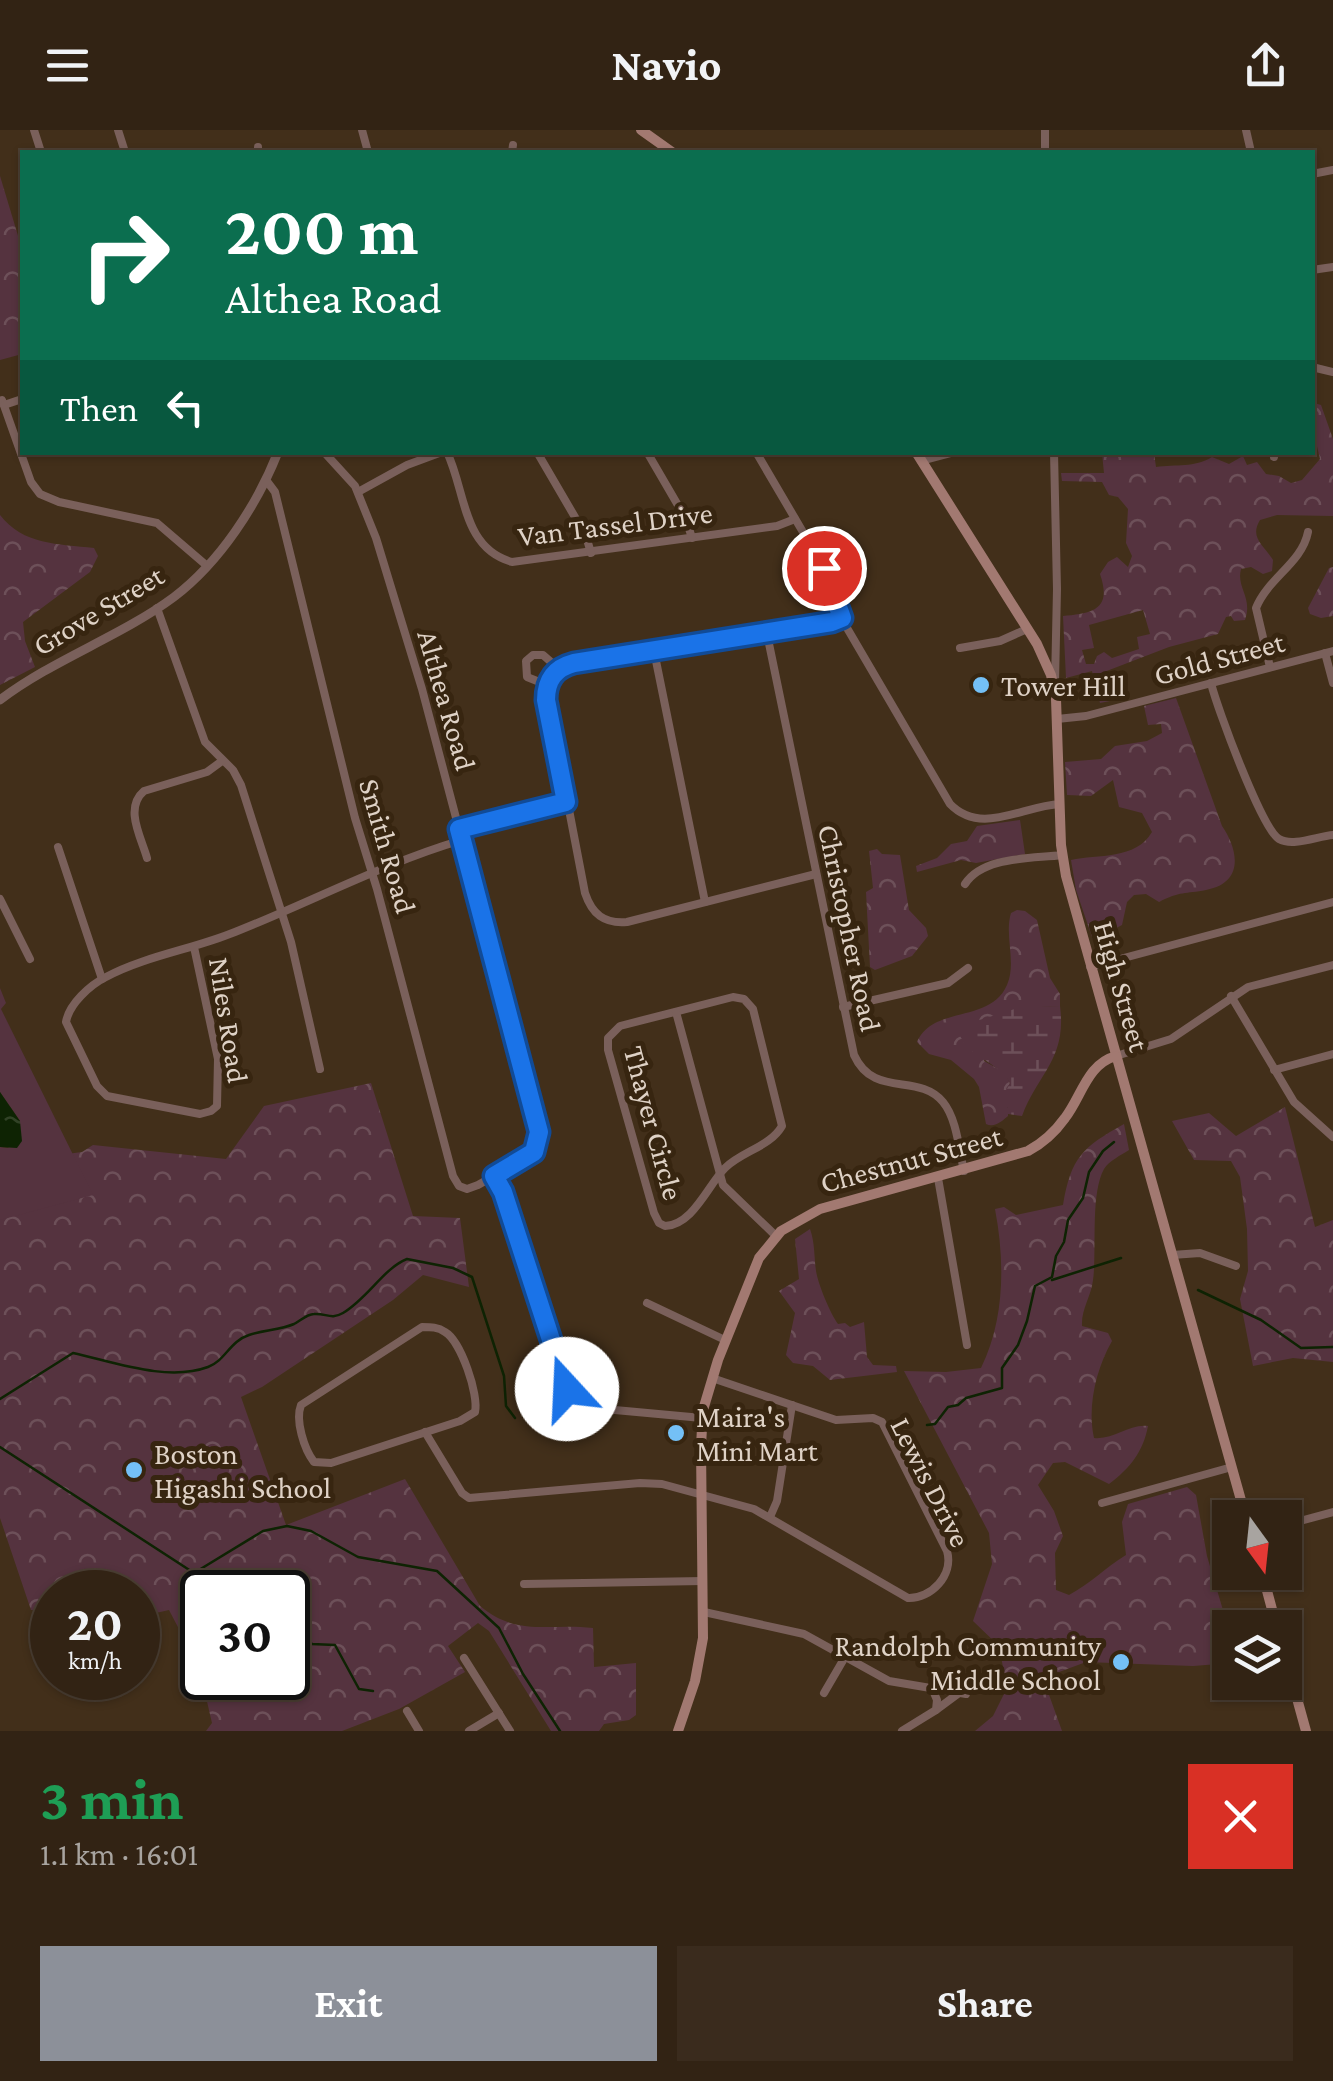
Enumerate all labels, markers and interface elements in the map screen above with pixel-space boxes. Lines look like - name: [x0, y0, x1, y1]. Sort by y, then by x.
- icon: menu: [40, 38, 95, 93]
- icon: share: [1238, 38, 1293, 93]
- text: Navio: [611, 40, 722, 90]
- icon: right: [60, 190, 190, 320]
- text: 200 m: [225, 191, 418, 269]
- text: Althea Road: [225, 273, 442, 323]
- icon: left: [158, 380, 213, 435]
- text: Then: [60, 387, 138, 429]
- street label: Van Tassel Drive: [516, 496, 714, 552]
- pin: [782, 526, 867, 611]
- icon: arrive: [797, 541, 852, 596]
- street label: Grove Street: [27, 558, 170, 662]
- street label: Gold Street: [1150, 625, 1289, 691]
- street label: Althea Road: [411, 626, 483, 774]
- place label: Tower Hill: [1001, 669, 1126, 702]
- marker: Tower Hill: [970, 674, 992, 696]
- street label: Smith Road: [353, 775, 423, 917]
- street label: Christopher Road: [811, 821, 888, 1035]
- street label: High Street: [1087, 917, 1157, 1056]
- street label: Niles Road: [203, 955, 255, 1085]
- street label: Thayer Circle: [617, 1042, 690, 1204]
- street label: Chestnut Street: [817, 1119, 1006, 1199]
- position arrow: [515, 1337, 619, 1441]
- place label: Maira's Mini Mart: [696, 1400, 819, 1467]
- street label: Lewis Drive: [884, 1412, 978, 1552]
- marker: Maira's Mini Mart: [665, 1422, 687, 1444]
- place label: Boston Higashi School: [154, 1437, 331, 1505]
- marker: Boston Higashi School: [123, 1459, 145, 1481]
- north arrow: [1212, 1500, 1302, 1590]
- map controls: [1212, 1500, 1302, 1700]
- speed limit sign: 30: [180, 1570, 310, 1700]
- text: 20: [67, 1595, 123, 1651]
- button: layers: [1212, 1610, 1302, 1700]
- place label: Randolph Community Middle School: [834, 1629, 1101, 1696]
- text: km/h: [68, 1647, 122, 1674]
- marker: Randolph Community Middle School: [1110, 1651, 1132, 1673]
- button: close: [1188, 1764, 1293, 1869]
- text: 3 min: [40, 1765, 184, 1832]
- text: 1.1 km · 16:01: [40, 1836, 198, 1872]
- button: Exit: [40, 1946, 657, 2061]
- button: Share: [677, 1946, 1293, 2061]

